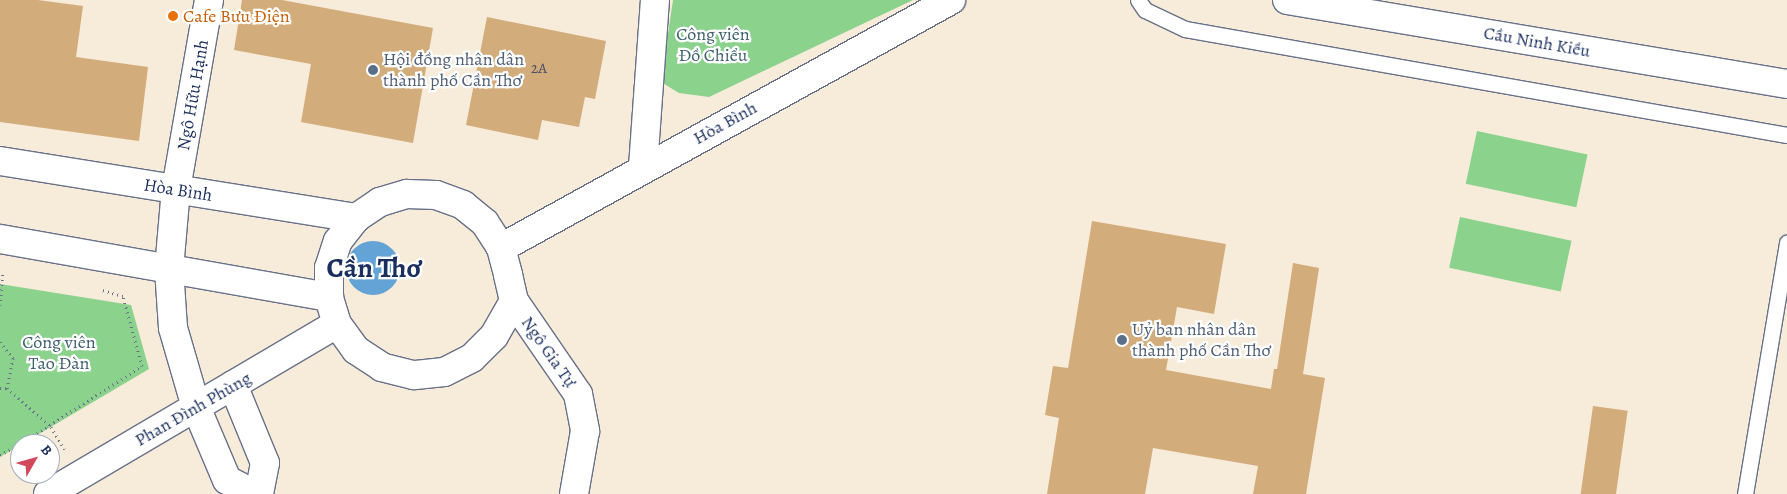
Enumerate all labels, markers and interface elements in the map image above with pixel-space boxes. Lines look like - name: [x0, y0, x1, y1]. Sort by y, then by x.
- place label: Cafe Bưu Điện: [183, 5, 290, 27]
- marker: Cafe Bưu Điện: [167, 10, 179, 22]
- street label: Cầu Ninh Kiều: [1482, 22, 1592, 62]
- park label: Công viên Đồ Chiểu: [676, 24, 750, 66]
- street label: Ngô Hữu Hạnh: [173, 38, 213, 152]
- place label: Hội đồng nhân dân thành phố Cần Thơ: [383, 49, 524, 92]
- house number: 2A: [531, 60, 547, 78]
- marker: Hội đồng nhân dân thành phố Cần Thơ: [367, 64, 379, 76]
- street label: Hòa Bình: [689, 97, 761, 149]
- street label: Hòa Bình: [142, 174, 214, 206]
- district label: Cần Thơ: [327, 251, 421, 285]
- street label: Ngô Gia Tự: [517, 312, 581, 392]
- place label: Uỷ ban nhân dân thành phố Cần Thơ: [1132, 319, 1271, 362]
- park label: Công viên Tao Đàn: [22, 332, 96, 374]
- marker: Uỷ ban nhân dân thành phố Cần Thơ: [1116, 334, 1128, 346]
- street label: Phan Đình Phùng: [131, 367, 255, 451]
- north arrow: [10, 434, 60, 484]
- text: B: [36, 441, 57, 459]

